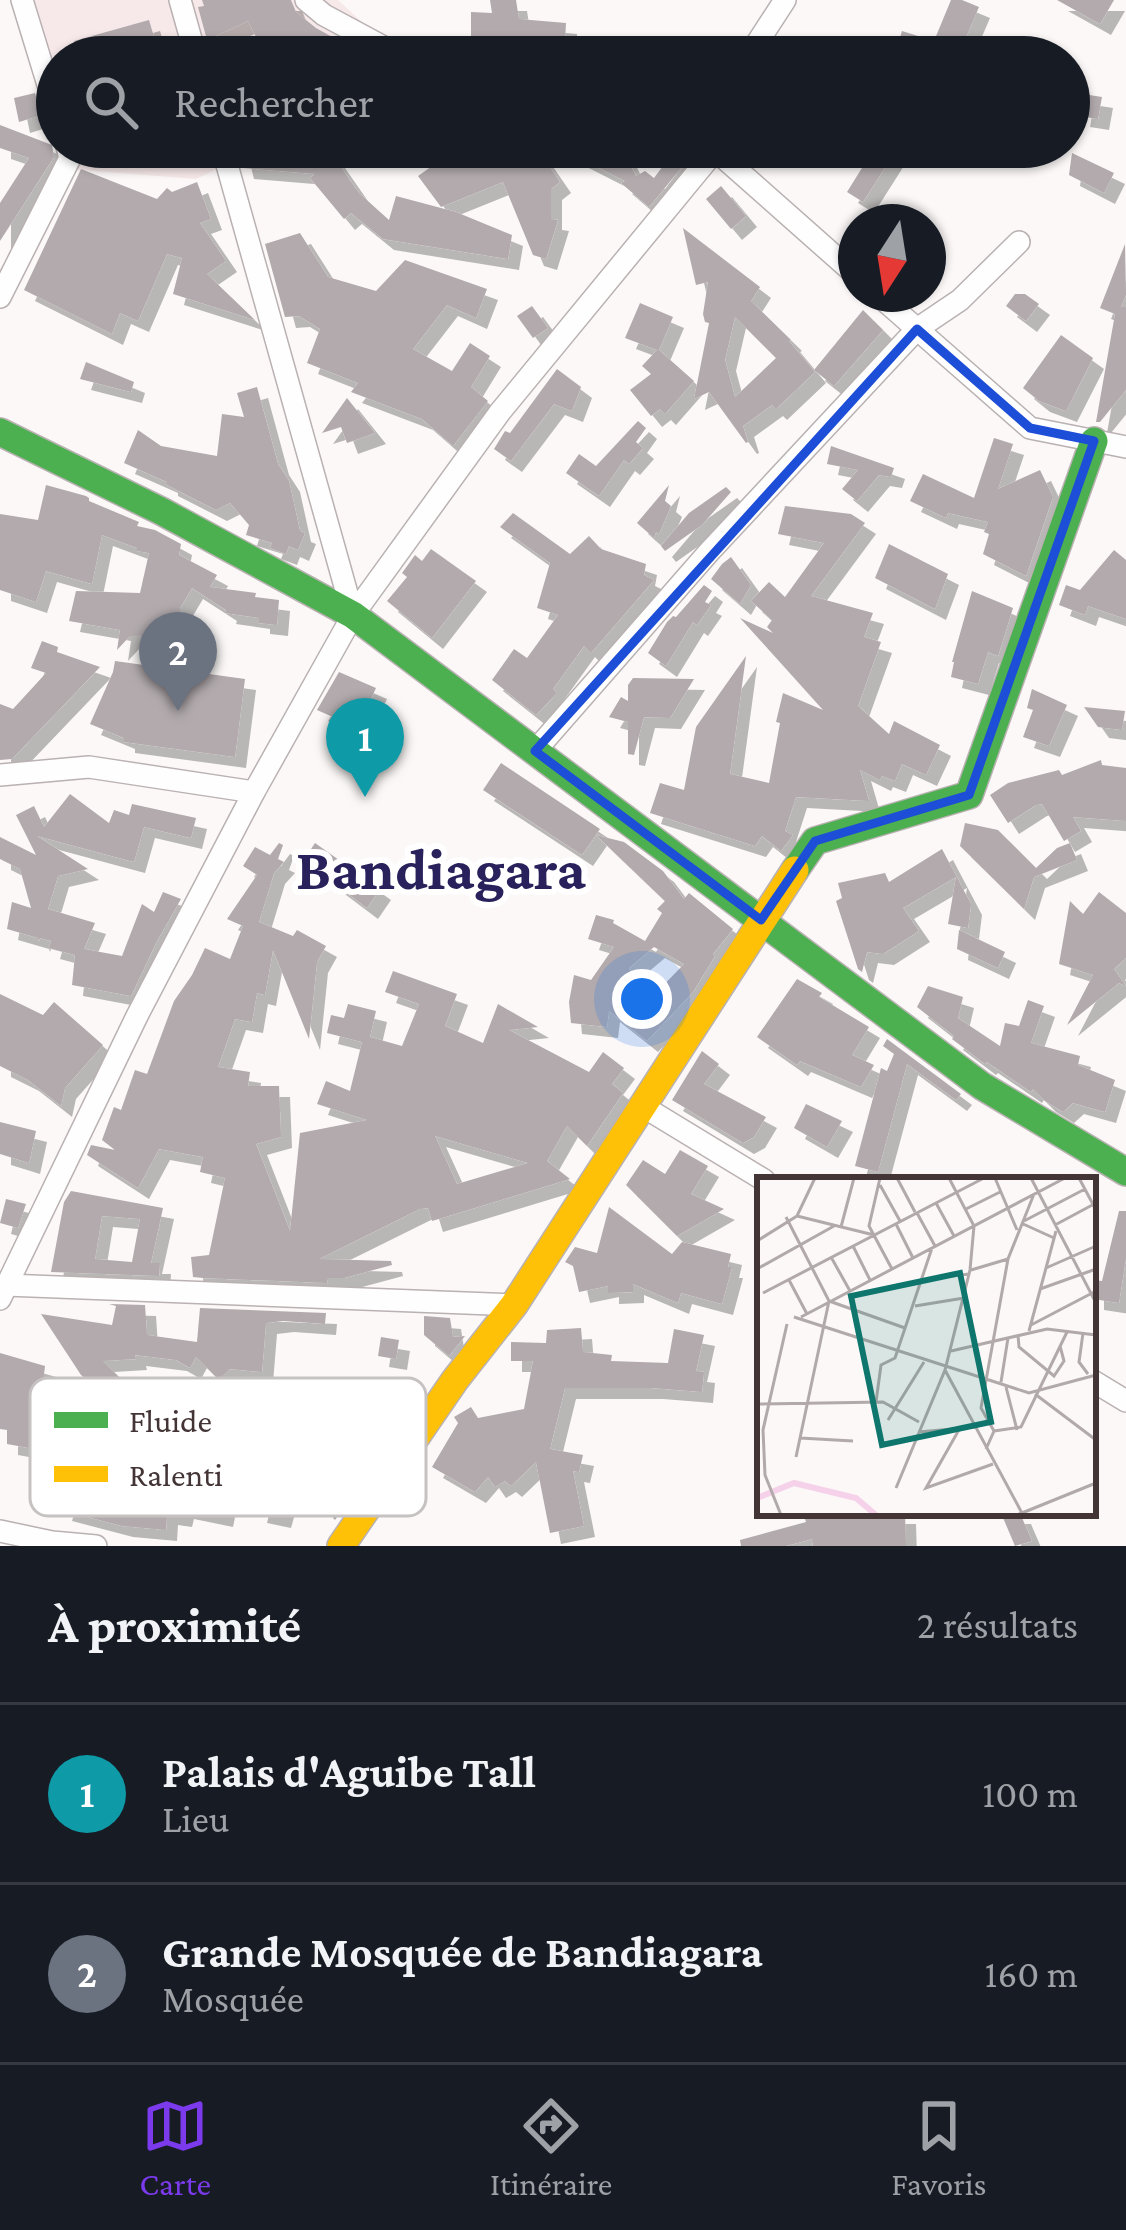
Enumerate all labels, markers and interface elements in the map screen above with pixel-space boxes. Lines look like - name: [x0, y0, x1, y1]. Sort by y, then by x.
- search box: [36, 36, 1090, 168]
- icon: search: [78, 69, 144, 135]
- text: Rechercher: [174, 77, 374, 127]
- north arrow: [838, 204, 946, 312]
- pin: 2: [139, 612, 217, 711]
- pin: 1: [326, 698, 404, 797]
- district label: Bandiagara: [296, 835, 586, 902]
- your location: [612, 969, 672, 1029]
- inset map: [757, 1177, 1096, 1516]
- legend: [30, 1378, 426, 1516]
- text: Fluide: [129, 1402, 212, 1439]
- text: Ralenti: [129, 1456, 223, 1493]
- text: À proximité: [48, 1596, 301, 1653]
- text: 2 résultats: [917, 1603, 1078, 1646]
- text: Palais d'Aguibe Tall: [162, 1747, 536, 1797]
- text: 1: [80, 1772, 94, 1815]
- text: 100 m: [982, 1772, 1078, 1815]
- text: Lieu: [162, 1797, 230, 1840]
- text: Grande Mosquée de Bandiagara: [162, 1927, 763, 1977]
- text: 2: [77, 1952, 97, 1995]
- text: 160 m: [985, 1952, 1078, 1995]
- text: Mosquée: [162, 1977, 304, 2020]
- tab: Carte: [139, 2093, 211, 2202]
- tab: Itinéraire: [490, 2093, 612, 2202]
- tab: Favoris: [891, 2093, 987, 2202]

